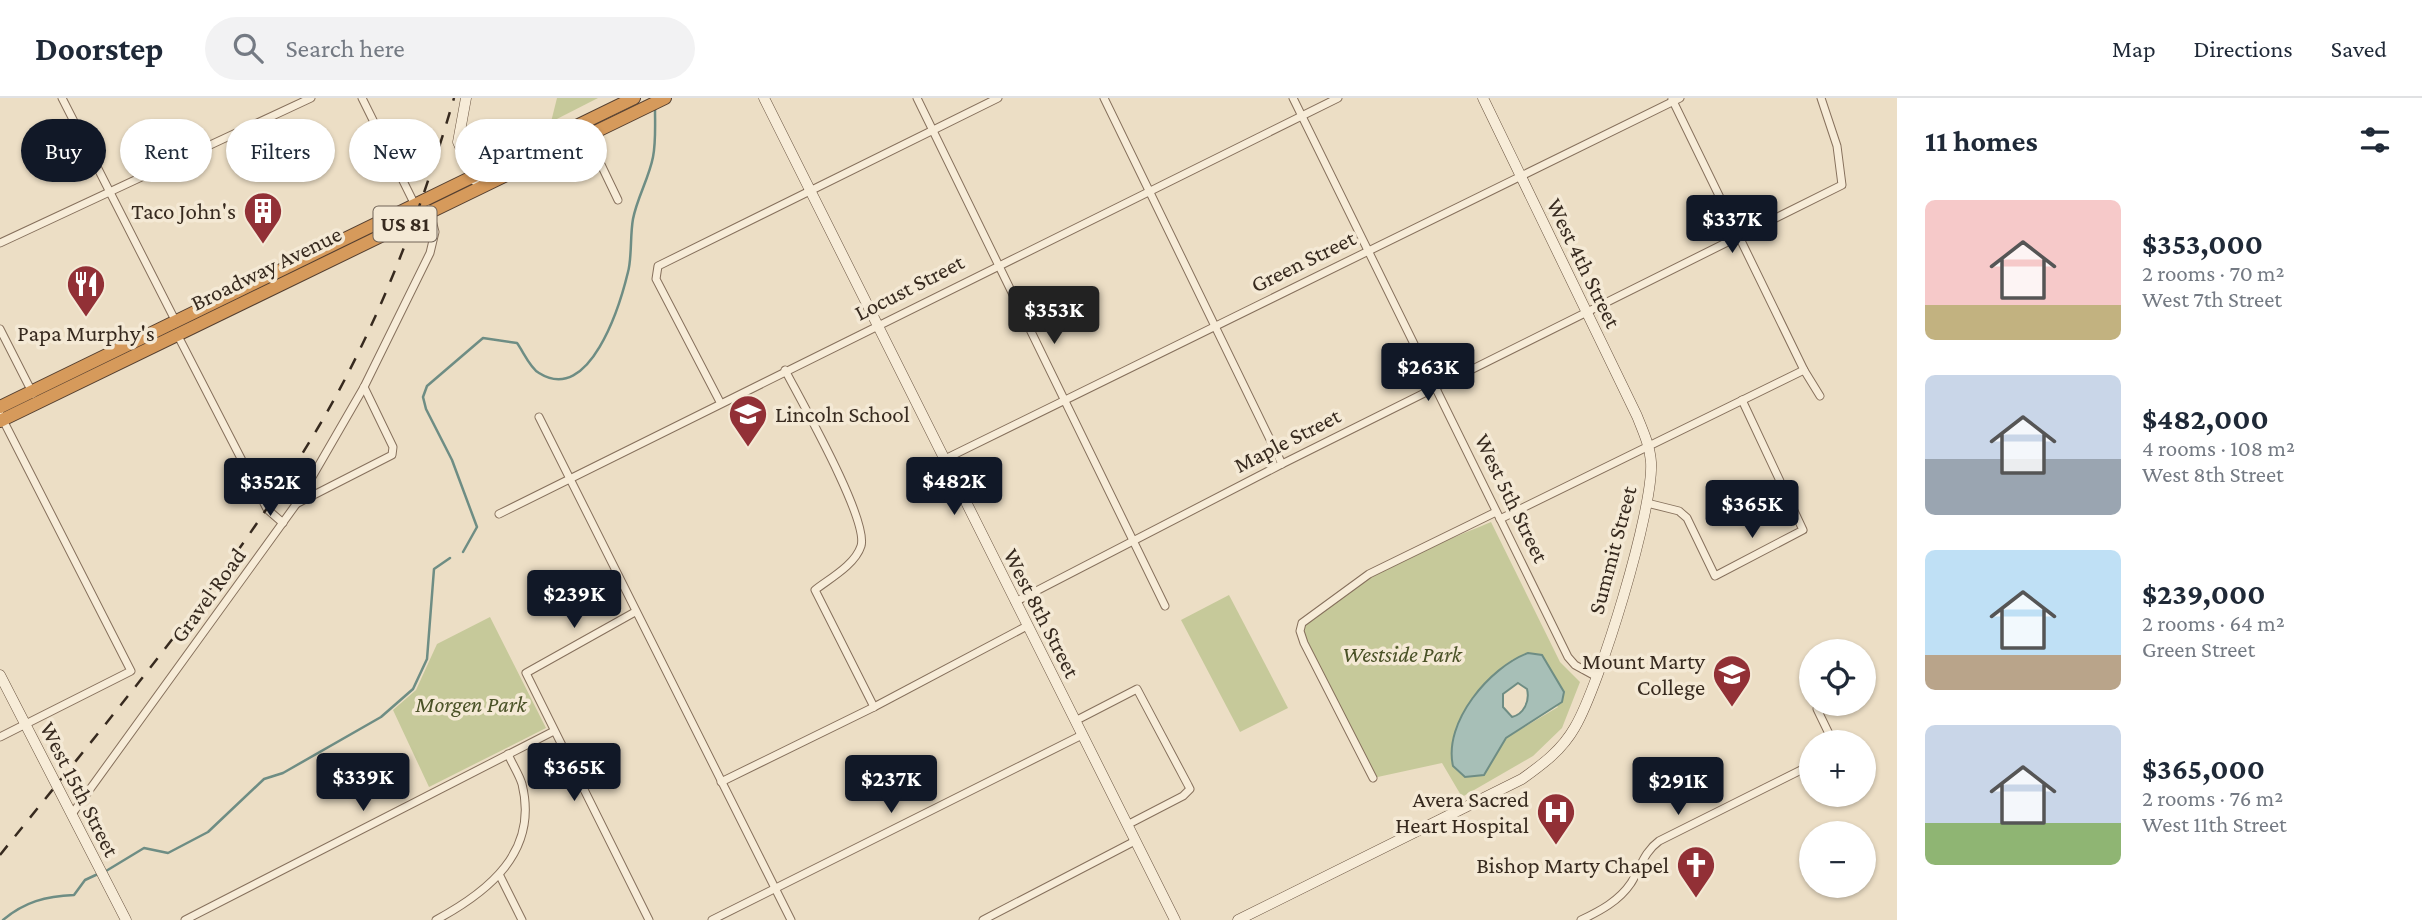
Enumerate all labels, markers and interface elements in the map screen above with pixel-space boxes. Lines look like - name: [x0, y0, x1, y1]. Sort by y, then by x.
- search box: [205, 17, 695, 80]
- icon: search: [229, 29, 267, 67]
- text: Doorstep: [35, 30, 163, 67]
- text: Search here: [285, 34, 405, 63]
- text: Map: [2112, 35, 2156, 62]
- text: Directions: [2194, 35, 2293, 62]
- text: Saved: [2331, 35, 2387, 62]
- chip: Buy: [21, 119, 106, 182]
- chip: Rent: [120, 119, 212, 182]
- chip: Filters: [226, 119, 335, 182]
- chip: New: [349, 119, 441, 182]
- chip: Apartment: [455, 119, 607, 182]
- icon: filters: [2356, 121, 2394, 159]
- text: 11 homes: [1925, 124, 2038, 157]
- building icon: Taco John's: [242, 190, 284, 245]
- street label: West 4th Street: [1541, 194, 1627, 332]
- pin: $337K: [1683, 195, 1781, 255]
- place label: Taco John's: [131, 198, 236, 224]
- text: $337K: [1702, 205, 1762, 231]
- road number: US 81: [374, 206, 436, 242]
- street label: Broadway Avenue: [186, 220, 346, 316]
- street label: Green Street: [1247, 224, 1360, 297]
- text: $353,000: [2142, 227, 2263, 260]
- icon: home: [1981, 228, 2065, 312]
- street label: Locust Street: [850, 248, 968, 326]
- text: 2 rooms · 70 m²: [2142, 260, 2285, 286]
- restaurant icon: Papa Murphy's: [65, 263, 107, 318]
- pin: $353K: [1005, 286, 1103, 346]
- text: West 7th Street: [2142, 286, 2282, 312]
- text: $353K: [1024, 296, 1084, 322]
- place label: Papa Murphy's: [17, 320, 155, 346]
- pin: $263K: [1379, 344, 1477, 403]
- text: $263K: [1397, 353, 1459, 379]
- school or university icon: Lincoln School: [727, 393, 769, 448]
- place label: Lincoln School: [775, 401, 910, 427]
- street label: Maple Street: [1229, 402, 1345, 478]
- text: $482,000: [2142, 402, 2269, 435]
- icon: home: [1981, 403, 2065, 487]
- street label: West 5th Street: [1470, 429, 1555, 567]
- text: 4 rooms · 108 m²: [2142, 435, 2295, 461]
- pin: $352K: [221, 458, 319, 518]
- pin: $482K: [905, 458, 1003, 517]
- text: West 8th Street: [2142, 461, 2284, 487]
- text: $482K: [922, 467, 986, 493]
- text: $352K: [240, 468, 300, 494]
- pin: $365K: [1703, 480, 1801, 540]
- street label: Summit Street: [1582, 483, 1642, 617]
- text: $365K: [1722, 490, 1782, 516]
- street label: Gravel Road: [165, 543, 251, 647]
- street label: West 8th Street: [998, 544, 1086, 682]
- pin: $239K: [525, 570, 623, 630]
- text: $239,000: [2142, 577, 2265, 610]
- icon: home: [1981, 578, 2065, 662]
- text: $239K: [543, 580, 605, 606]
- text: 2 rooms · 64 m²: [2142, 610, 2285, 636]
- text: Green Street: [2142, 636, 2255, 662]
- map controls: [1799, 639, 1876, 898]
- button: locate: [1799, 639, 1876, 716]
- park label: Westside Park: [1342, 641, 1463, 667]
- place label: Mount Marty College: [1582, 648, 1705, 700]
- school or university icon: Mount Marty College: [1711, 653, 1753, 708]
- park label: Morgen Park: [414, 691, 528, 717]
- street label: West 15th Street: [35, 717, 125, 861]
- button: +: [1799, 730, 1876, 807]
- pin: $365K: [525, 744, 623, 803]
- text: $365,000: [2142, 752, 2265, 785]
- text: $365K: [544, 753, 604, 779]
- icon: home: [1981, 753, 2065, 837]
- pin: $339K: [314, 754, 412, 813]
- pin: $237K: [842, 756, 940, 815]
- pin: $291K: [1629, 758, 1727, 817]
- text: $339K: [332, 763, 394, 789]
- text: $237K: [861, 765, 921, 791]
- text: $291K: [1649, 767, 1707, 793]
- text: 2 rooms · 76 m²: [2142, 785, 2283, 811]
- place label: Avera Sacred Heart Hospital: [1395, 786, 1529, 838]
- hospital icon: Avera Sacred Heart Hospital: [1535, 791, 1577, 846]
- text: West 11th Street: [2142, 811, 2287, 837]
- button: −: [1799, 821, 1876, 898]
- church icon: Bishop Marty Chapel: [1675, 844, 1717, 899]
- place label: Bishop Marty Chapel: [1476, 852, 1669, 878]

